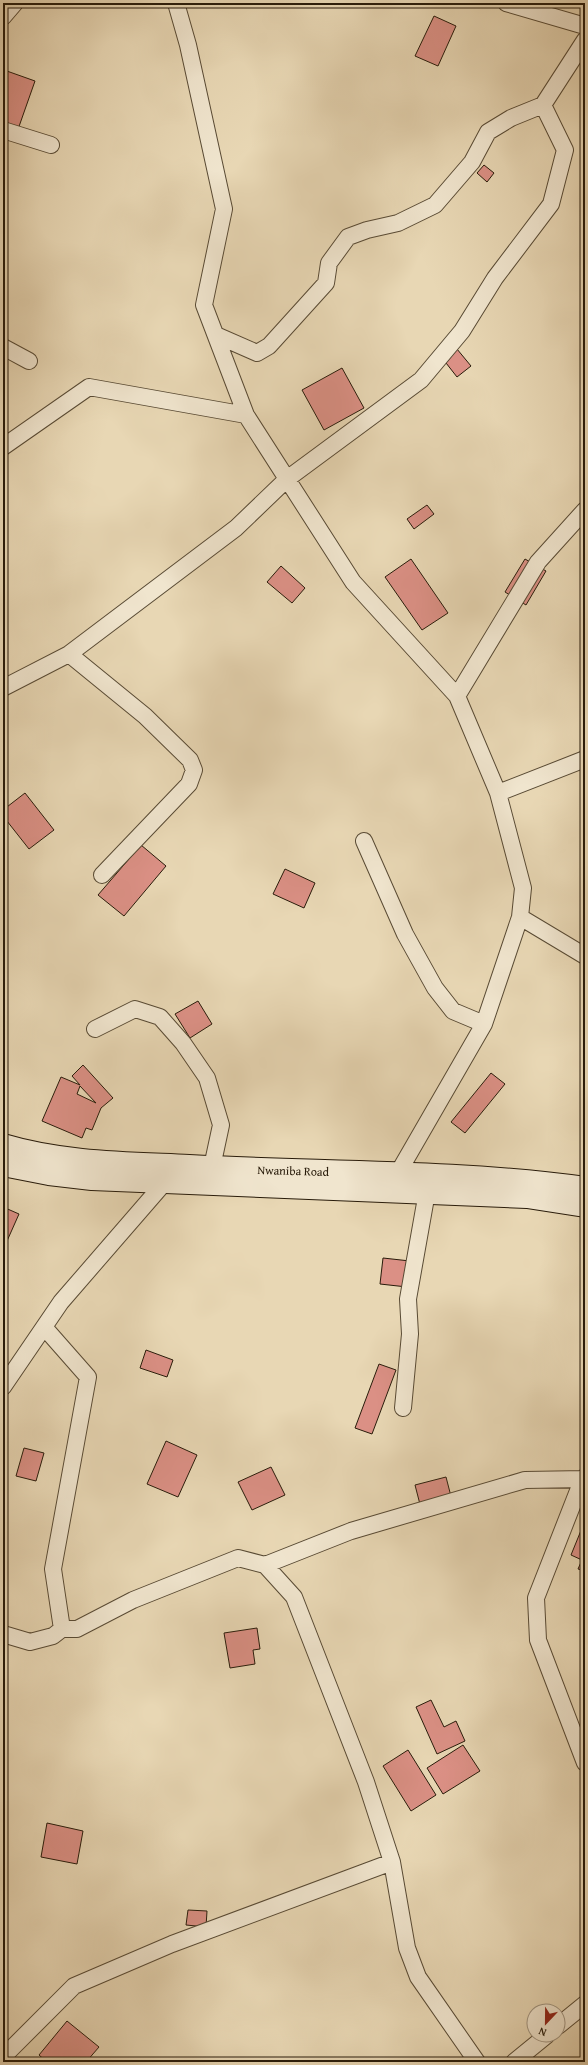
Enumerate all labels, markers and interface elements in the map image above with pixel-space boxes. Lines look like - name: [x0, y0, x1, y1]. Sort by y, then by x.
- street label: Nwaniba Road: [257, 1160, 330, 1180]
- north arrow: [526, 2003, 566, 2043]
- text: N: [535, 2023, 549, 2041]

